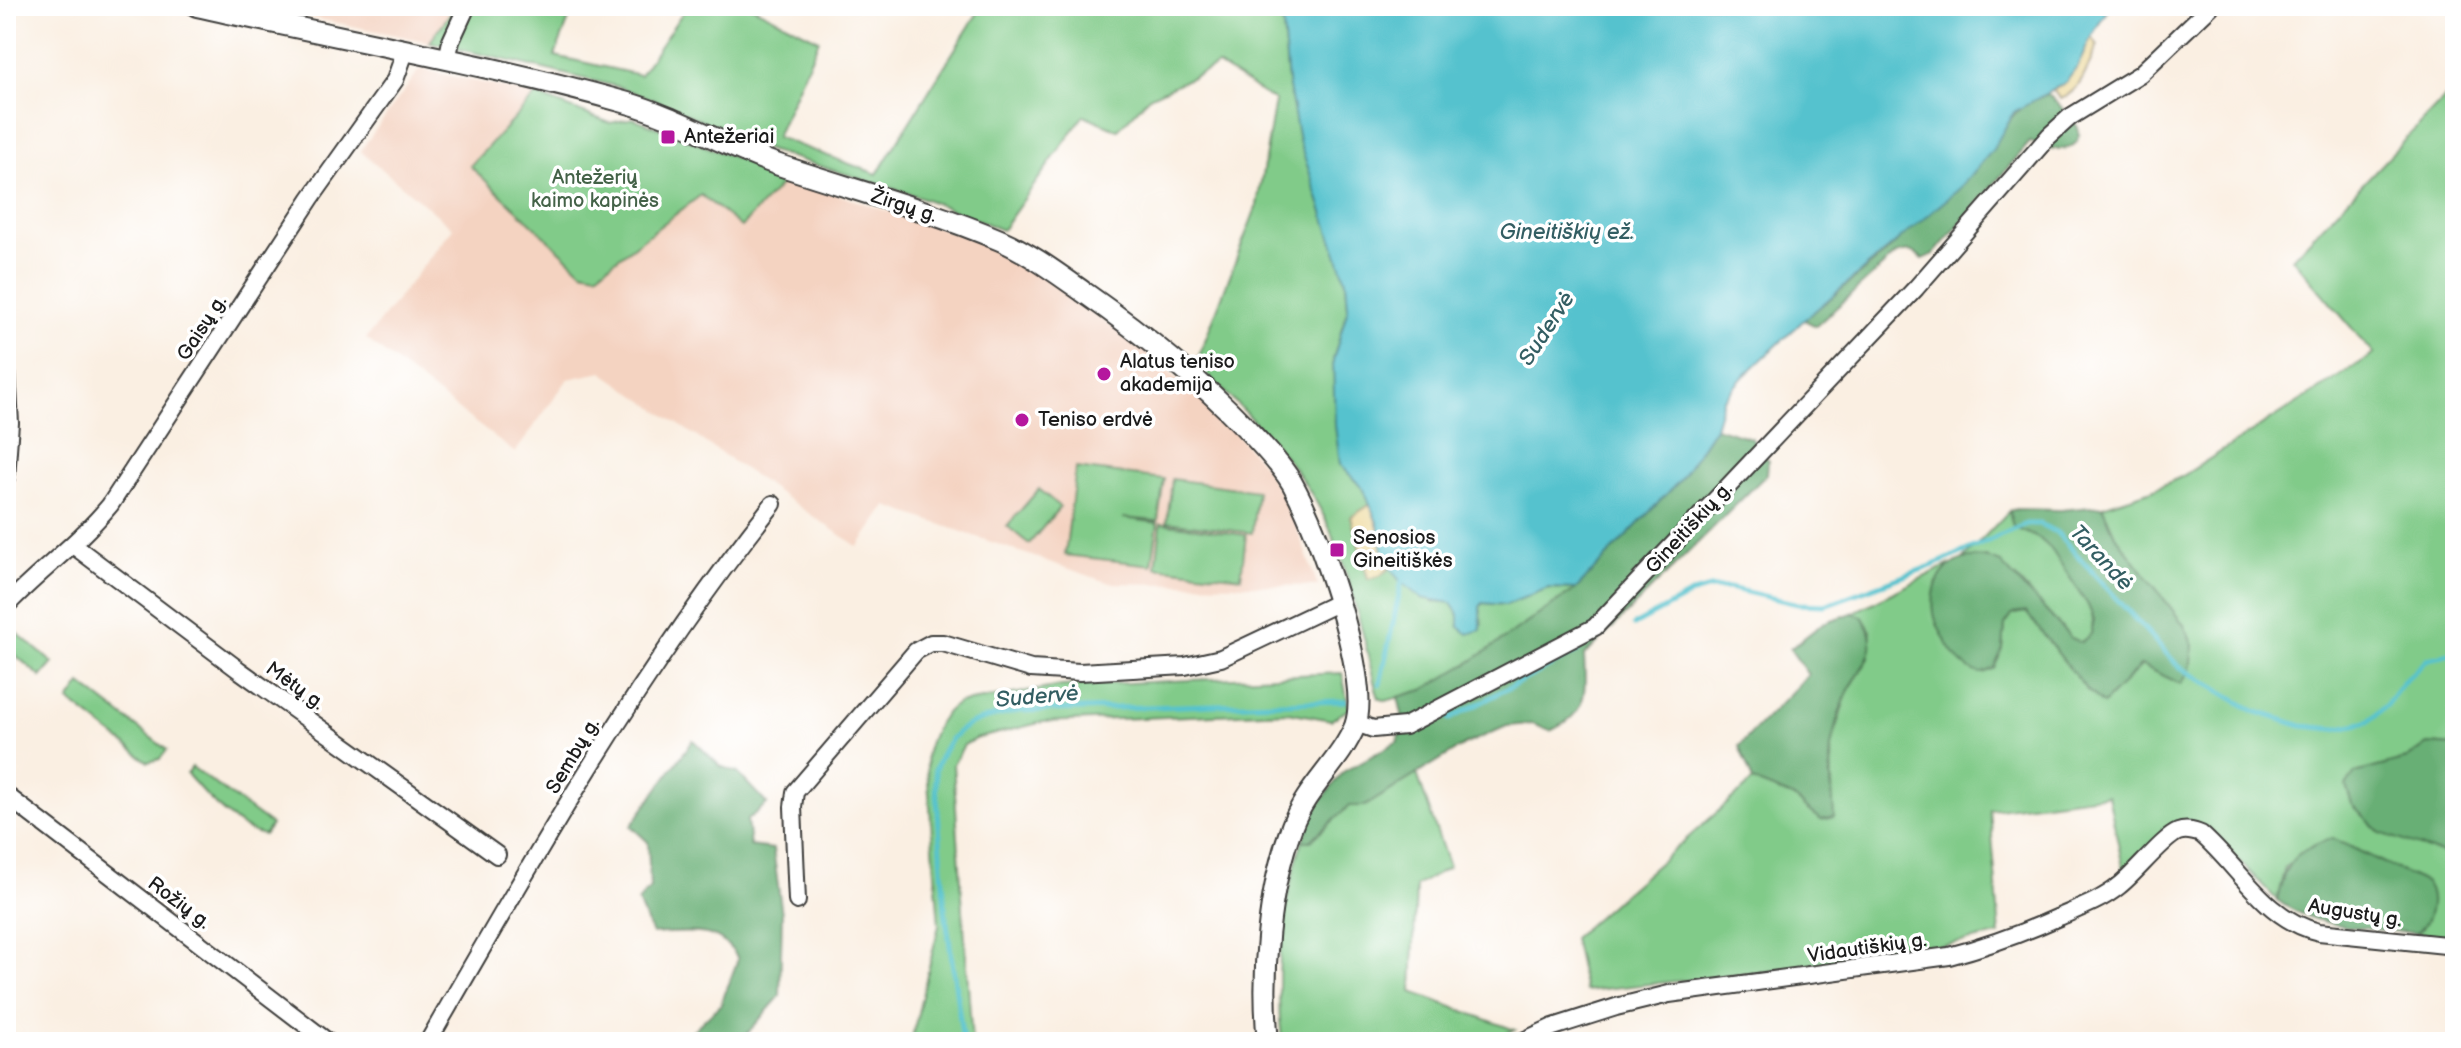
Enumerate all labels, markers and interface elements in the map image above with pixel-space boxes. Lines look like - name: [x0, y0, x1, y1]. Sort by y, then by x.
- place label: Antežeriai: [684, 125, 774, 149]
- marker: Antežeriai: [659, 128, 677, 146]
- park label: Antežerių kaimo kapinės: [531, 166, 659, 213]
- street label: Žirgų g.: [867, 183, 940, 228]
- water label: Gineitiškių ež.: [1499, 219, 1635, 246]
- water label: Sudervė: [1513, 287, 1581, 371]
- street label: Gaisų g.: [172, 291, 232, 365]
- place label: Alatus teniso akademija: [1120, 350, 1235, 397]
- marker: Alatus teniso akademija: [1095, 365, 1113, 383]
- place label: Teniso erdvė: [1038, 408, 1153, 432]
- marker: Teniso erdvė: [1013, 411, 1031, 429]
- street label: Gineitiškių g.: [1641, 477, 1738, 579]
- water label: Tarandė: [2064, 519, 2138, 597]
- place label: Senosios Gineitiškės: [1353, 526, 1453, 573]
- marker: Senosios Gineitiškės: [1328, 541, 1346, 559]
- street label: Mėtų g.: [261, 657, 329, 715]
- water label: Sudervė: [994, 680, 1080, 714]
- street label: Sembų g.: [541, 714, 605, 798]
- street label: Rožių g.: [143, 872, 215, 934]
- street label: Augustų g.: [2307, 894, 2404, 932]
- street label: Vidautiškių g.: [1806, 928, 1928, 968]

